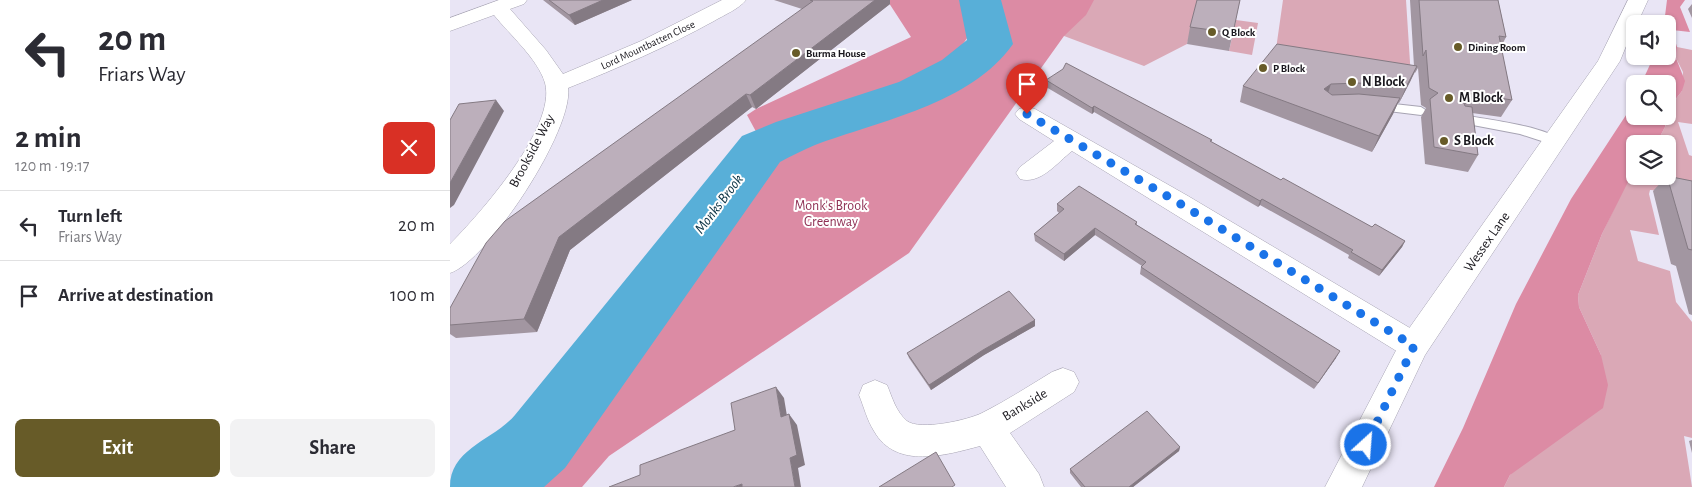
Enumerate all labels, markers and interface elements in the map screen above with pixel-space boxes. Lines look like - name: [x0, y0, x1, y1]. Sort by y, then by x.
- map controls: [1626, 15, 1676, 185]
- button: sound: [1626, 15, 1676, 65]
- street label: Lord Mountbatten Close: [599, 18, 697, 72]
- icon: left: [15, 20, 80, 85]
- text: 20 m: [98, 22, 166, 57]
- marker: Q Block: [1206, 26, 1218, 38]
- place label: Q Block: [1222, 27, 1256, 39]
- marker: Dining Room: [1452, 41, 1464, 53]
- place label: Dining Room: [1468, 42, 1526, 53]
- marker: Burma House: [790, 47, 802, 59]
- place label: Burma House: [806, 48, 866, 59]
- marker: P Block: [1257, 62, 1269, 74]
- text: Friars Way: [98, 63, 186, 85]
- pin: [1006, 63, 1048, 114]
- place label: P Block: [1273, 63, 1306, 74]
- icon: arrive: [1013, 70, 1041, 98]
- place label: N Block: [1362, 75, 1405, 89]
- button: search: [1626, 75, 1676, 125]
- marker: N Block: [1346, 76, 1358, 88]
- place label: M Block: [1459, 91, 1503, 105]
- marker: M Block: [1443, 92, 1455, 104]
- street label: Brookside Way: [507, 112, 557, 190]
- button: close: [383, 122, 435, 174]
- text: 2 min: [15, 123, 82, 153]
- place label: S Block: [1454, 134, 1494, 148]
- marker: S Block: [1438, 135, 1450, 147]
- button: layers: [1626, 135, 1676, 185]
- text: 120 m · 19:17: [15, 158, 89, 174]
- water label: Monks Brook: [692, 172, 746, 236]
- park label: Monk's Brook Greenway: [795, 199, 868, 229]
- text: Turn left: [58, 207, 122, 226]
- street label: Wessex Lane: [1461, 210, 1513, 274]
- icon: left: [15, 212, 43, 240]
- text: 20 m: [398, 216, 435, 235]
- text: Friars Way: [58, 229, 122, 245]
- icon: arrive: [15, 282, 43, 310]
- text: Arrive at destination: [58, 286, 214, 305]
- text: 100 m: [390, 286, 435, 305]
- street label: Bankside: [1000, 386, 1050, 424]
- position arrow: [1339, 418, 1391, 470]
- button: Exit: [15, 419, 220, 477]
- button: Share: [230, 419, 435, 477]

